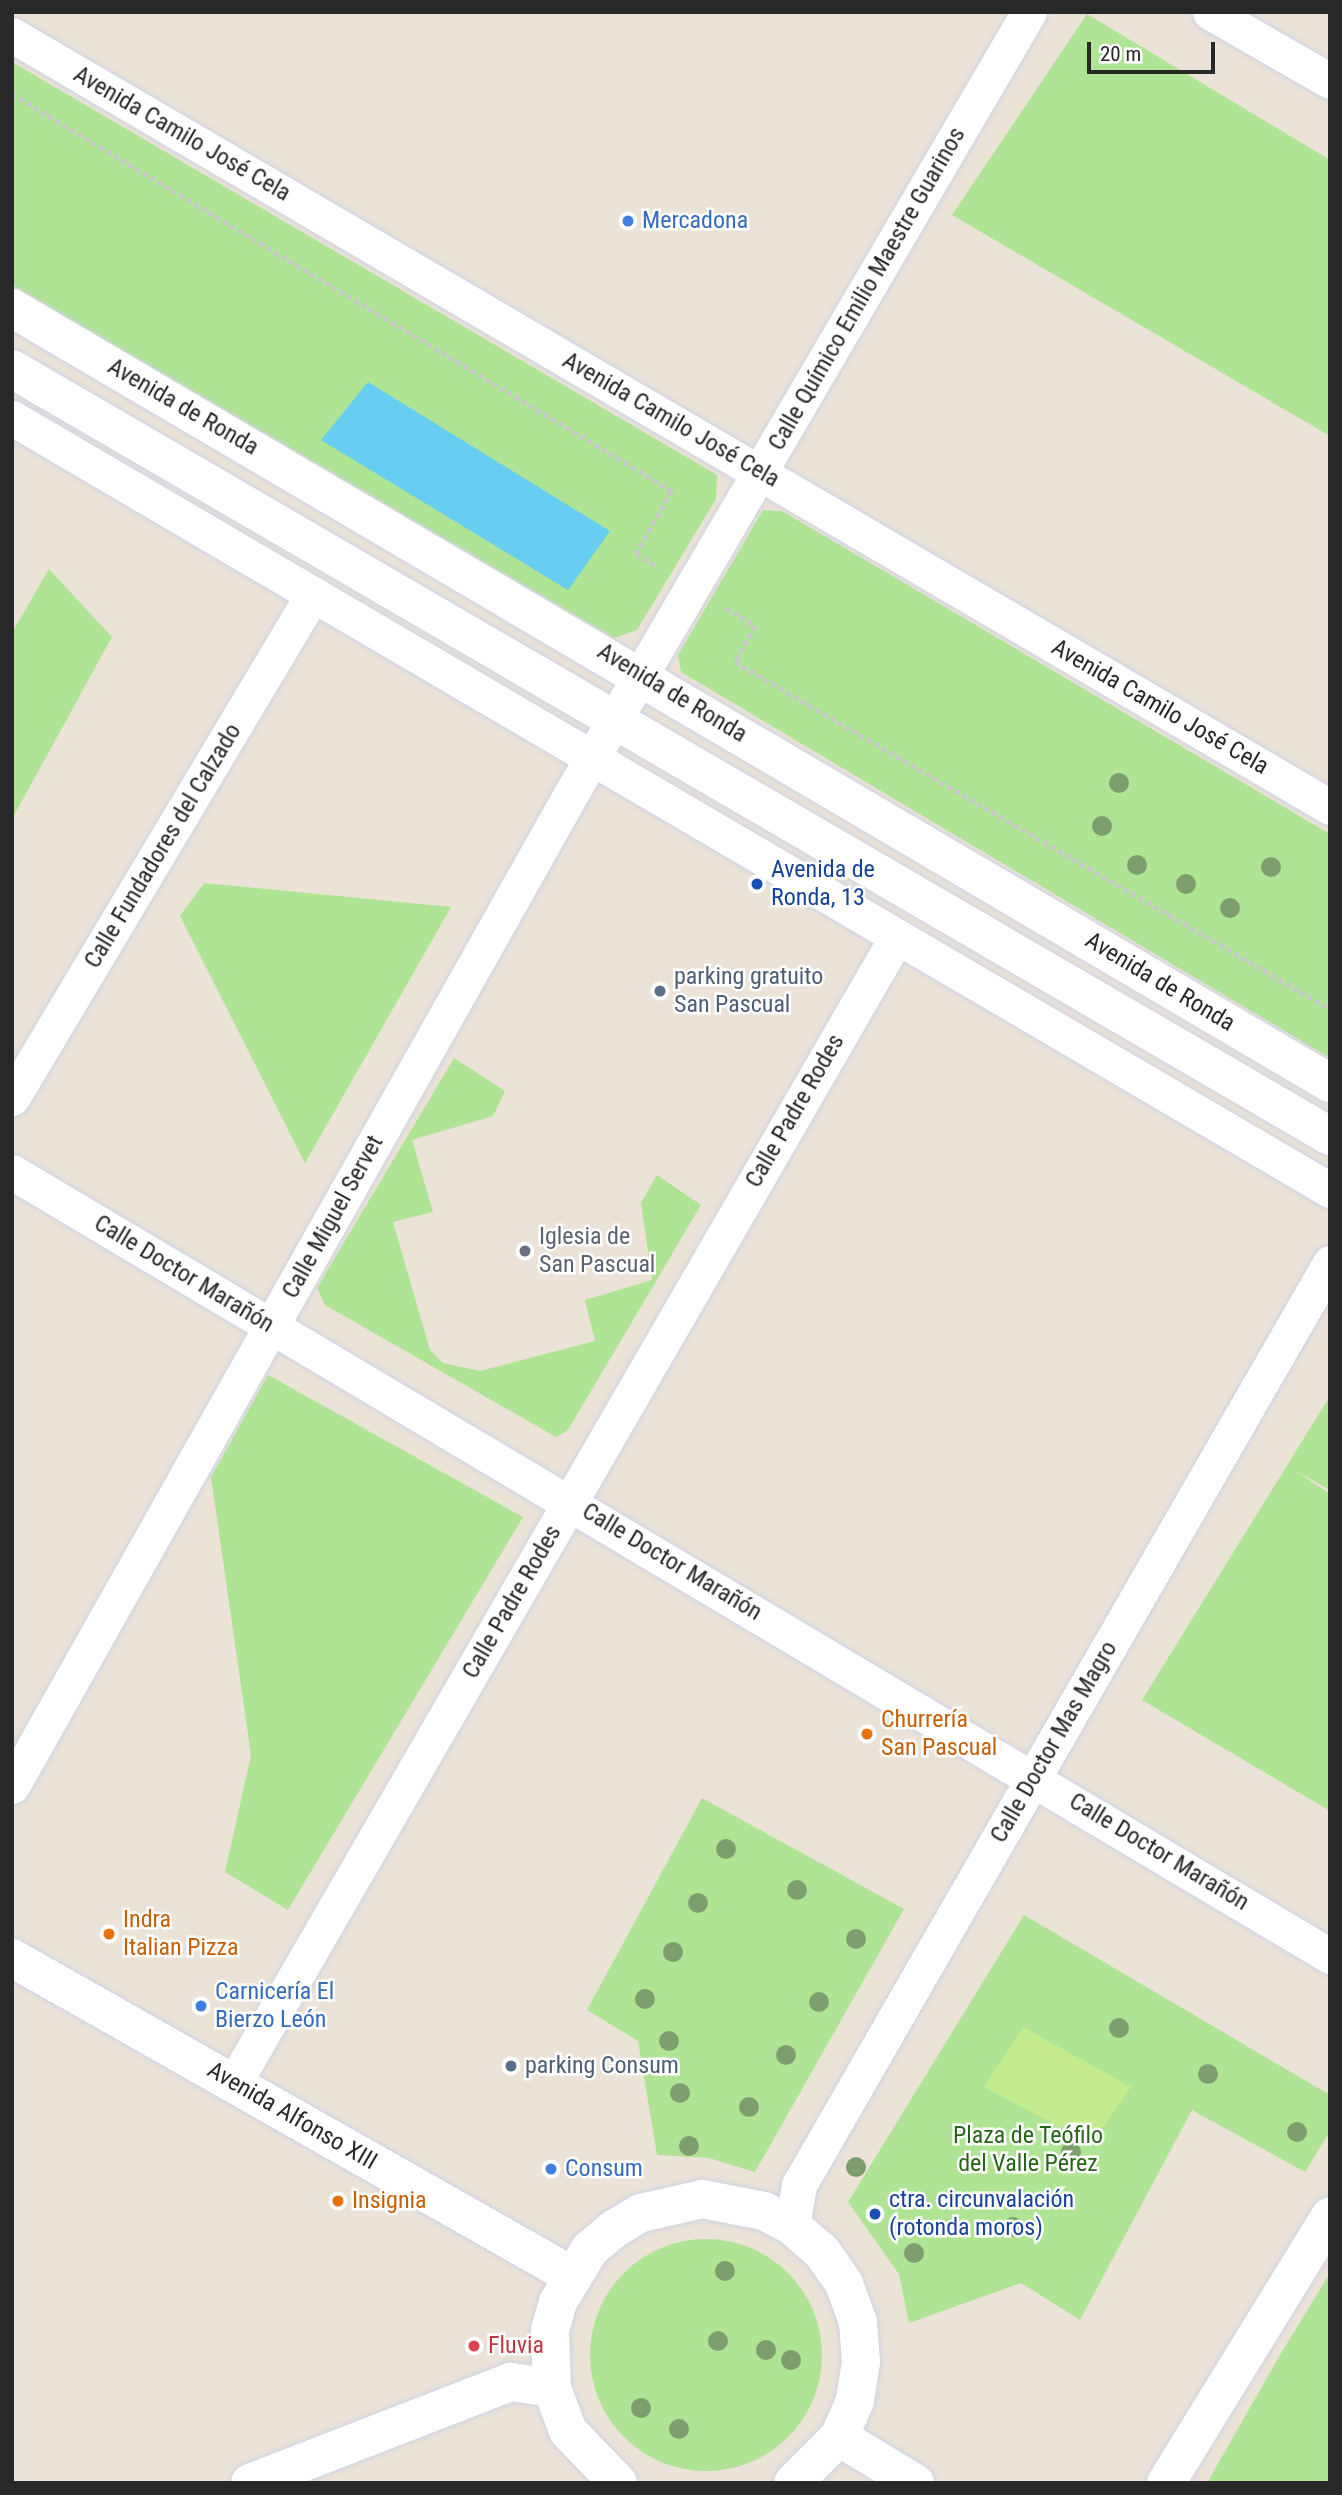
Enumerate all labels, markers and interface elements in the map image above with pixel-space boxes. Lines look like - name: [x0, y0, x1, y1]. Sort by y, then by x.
- scale bar: [1090, 28, 1218, 72]
- text: 20 m: [1100, 42, 1141, 66]
- street label: Avenida Camilo José Cela: [68, 60, 296, 208]
- street label: Calle Químico Emilio Maestre Guarinos: [762, 122, 972, 456]
- place label: Mercadona: [642, 207, 748, 235]
- marker: Mercadona: [620, 213, 636, 229]
- street label: Avenida Camilo José Cela: [557, 346, 785, 494]
- street label: Avenida de Ronda: [103, 352, 263, 462]
- street label: Avenida Camilo José Cela: [1046, 633, 1274, 781]
- street label: Avenida de Ronda: [592, 637, 752, 749]
- street label: Calle Fundadores del Calzado: [78, 718, 248, 974]
- place label: Avenida de Ronda, 13: [771, 856, 875, 912]
- marker: Avenida de Ronda, 13: [749, 876, 765, 892]
- street label: Avenida de Ronda: [1080, 926, 1240, 1038]
- place label: parking gratuito San Pascual: [674, 963, 823, 1019]
- marker: parking gratuito San Pascual: [652, 983, 668, 999]
- street label: Calle Padre Rodes: [739, 1029, 851, 1193]
- street label: Calle Miguel Servet: [276, 1130, 390, 1304]
- street label: Calle Doctor Marañón: [89, 1209, 279, 1339]
- place label: Iglesia de San Pascual: [539, 1223, 655, 1279]
- marker: Iglesia de San Pascual: [517, 1243, 533, 1259]
- street label: Calle Doctor Marañón: [577, 1497, 767, 1627]
- street label: Calle Padre Rodes: [456, 1520, 568, 1684]
- street label: Calle Doctor Mas Magro: [985, 1636, 1123, 1848]
- place label: Churrería San Pascual: [881, 1706, 997, 1762]
- marker: Churrería San Pascual: [859, 1726, 875, 1742]
- street label: Calle Doctor Marañón: [1064, 1787, 1254, 1917]
- place label: Indra Italian Pizza: [123, 1906, 239, 1962]
- marker: Indra Italian Pizza: [101, 1926, 117, 1942]
- place label: Carnicería El Bierzo León: [215, 1978, 334, 2034]
- marker: Carnicería El Bierzo León: [193, 1998, 209, 2014]
- place label: parking Consum: [525, 2052, 679, 2080]
- street label: Avenida Alfonso XIII: [202, 2056, 382, 2176]
- marker: parking Consum: [503, 2058, 519, 2074]
- park label: Plaza de Teófilo del Valle Pérez: [953, 2122, 1103, 2178]
- place label: Consum: [565, 2155, 643, 2183]
- marker: Consum: [543, 2161, 559, 2177]
- place label: ctra. circunvalación (rotonda moros): [889, 2186, 1074, 2242]
- place label: Insignia: [352, 2187, 427, 2215]
- marker: Insignia: [330, 2193, 346, 2209]
- marker: ctra. circunvalación (rotonda moros): [867, 2206, 883, 2222]
- place label: Fluvia: [488, 2332, 544, 2360]
- marker: Fluvia: [466, 2338, 482, 2354]

